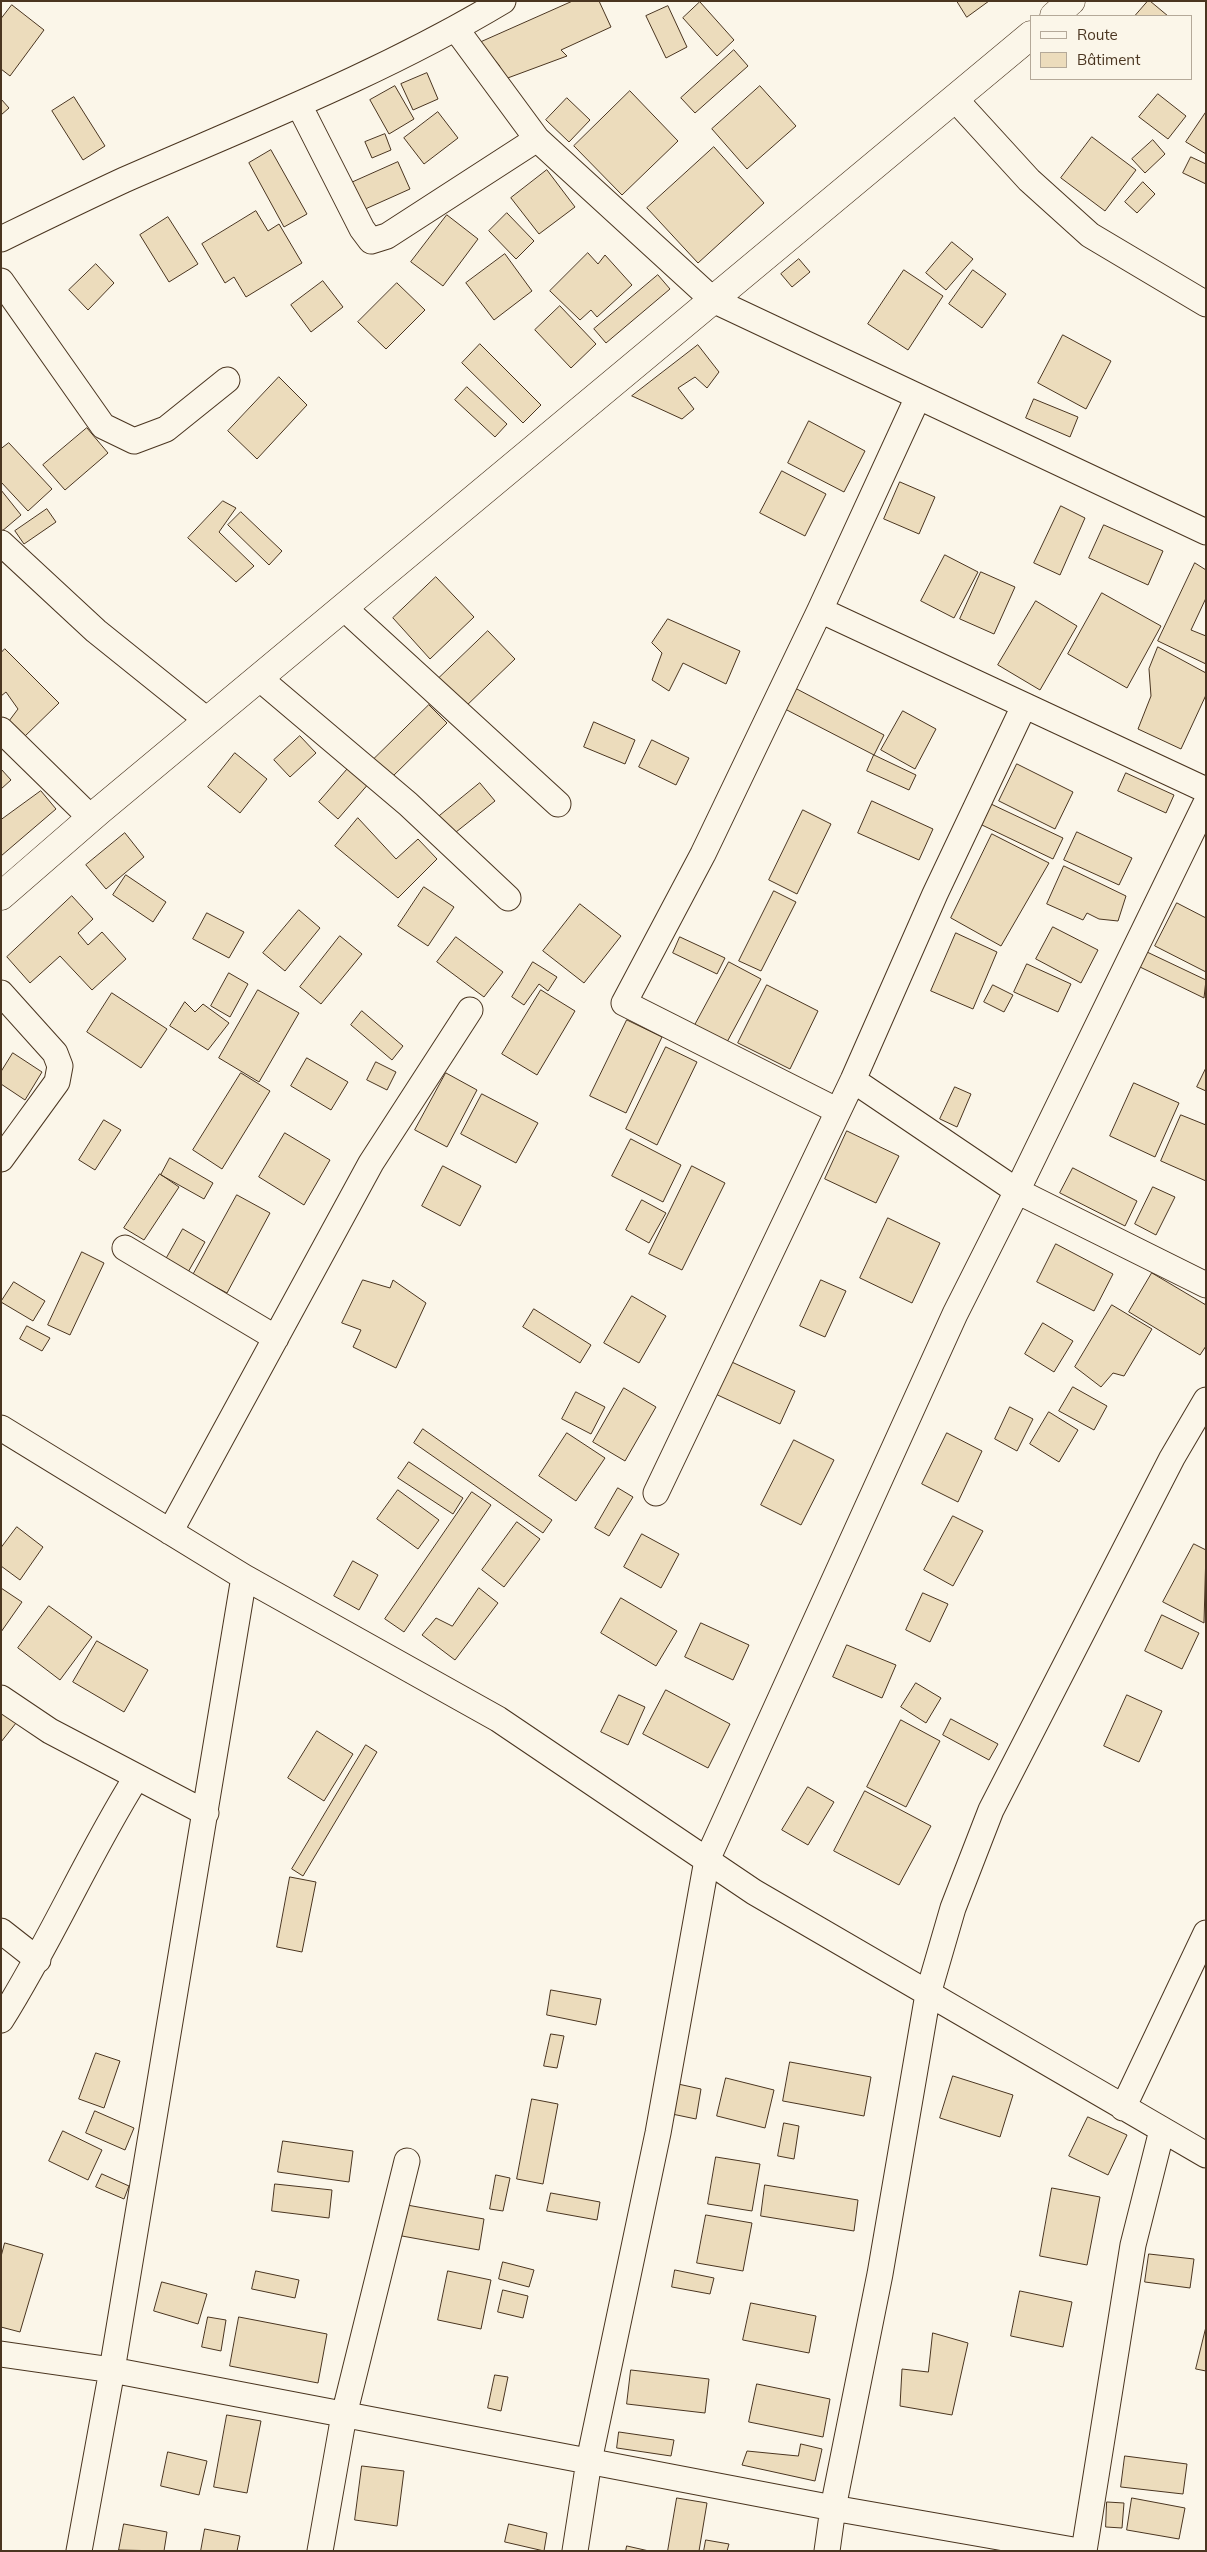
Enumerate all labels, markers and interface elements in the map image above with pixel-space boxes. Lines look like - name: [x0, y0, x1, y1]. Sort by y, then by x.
- legend: [1030, 15, 1192, 80]
- text: Route: [1077, 25, 1118, 44]
- text: Bâtiment: [1077, 50, 1140, 69]

